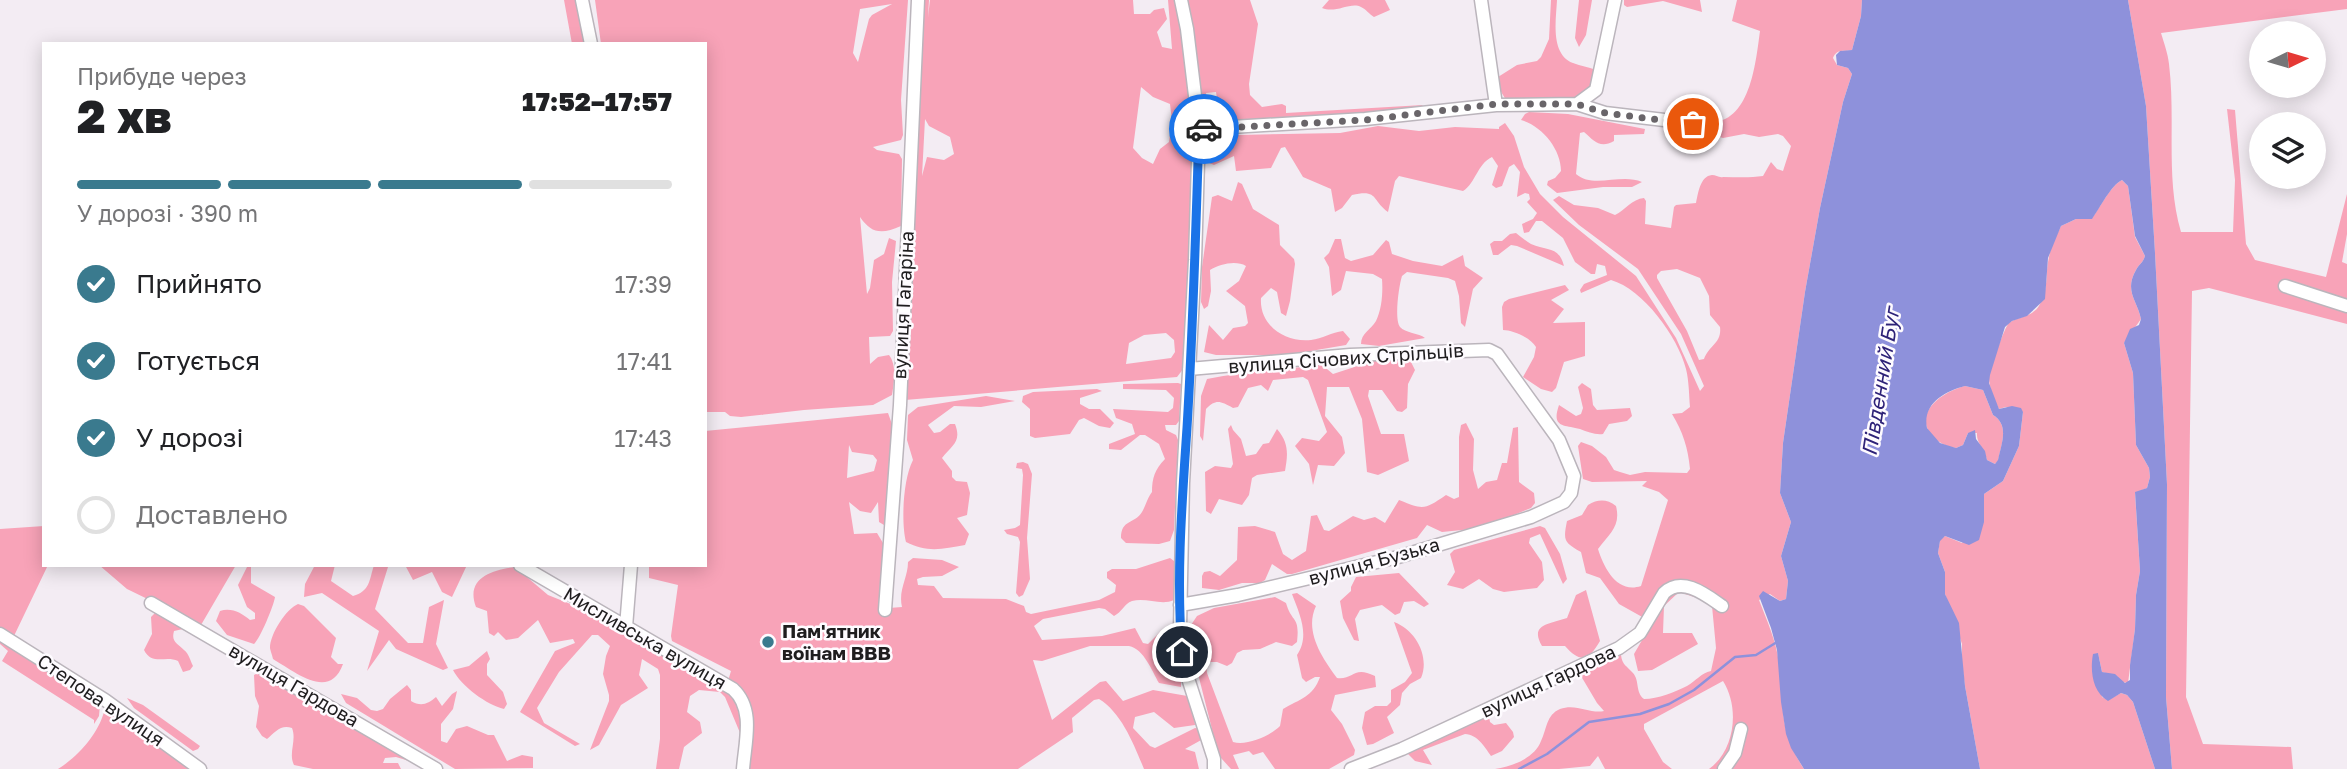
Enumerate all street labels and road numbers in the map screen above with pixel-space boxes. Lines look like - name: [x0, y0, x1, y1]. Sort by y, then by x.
- street label: вулиця Гагаріна: [887, 230, 918, 380]
- street label: вулиця Січових Стрільців: [1227, 338, 1465, 377]
- street label: вулиця Бузька: [1306, 532, 1442, 589]
- street label: Мисливська вулиця: [560, 582, 731, 694]
- street label: вулиця Гардова: [225, 638, 363, 731]
- street label: вулиця Гардова: [1477, 639, 1619, 722]
- street label: Степова вулиця: [33, 649, 169, 751]

